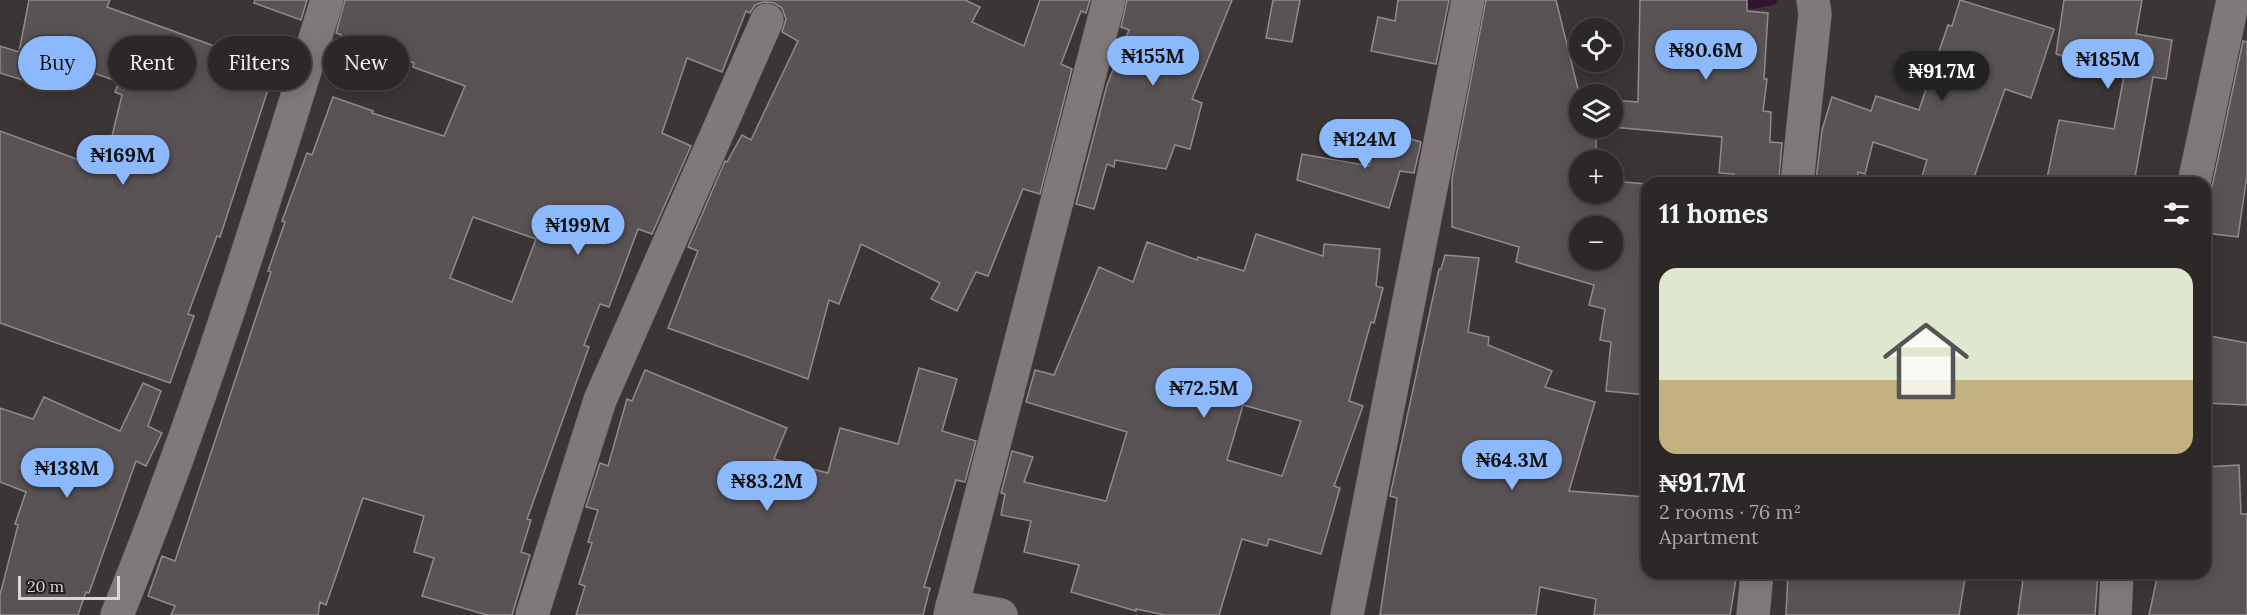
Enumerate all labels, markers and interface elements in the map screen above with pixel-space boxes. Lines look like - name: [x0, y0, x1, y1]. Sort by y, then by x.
- map controls: [1569, 18, 1623, 270]
- button: locate: [1569, 18, 1623, 72]
- pin: ₦80.6M: [1657, 30, 1755, 81]
- chip: Buy: [18, 36, 96, 90]
- chip: Rent: [108, 36, 196, 90]
- chip: Filters: [208, 36, 311, 90]
- chip: New: [323, 36, 409, 90]
- pin: ₦155M: [1111, 36, 1195, 87]
- text: ₦80.6M: [1669, 37, 1743, 62]
- pin: ₦185M: [2066, 39, 2150, 90]
- text: ₦155M: [1121, 43, 1185, 68]
- text: ₦185M: [2076, 46, 2140, 71]
- pin: ₦91.7M: [1893, 51, 1991, 102]
- text: ₦91.7M: [1909, 58, 1975, 83]
- button: layers: [1569, 84, 1623, 138]
- pin: ₦124M: [1323, 119, 1407, 170]
- text: ₦124M: [1333, 126, 1397, 151]
- pin: ₦169M: [81, 135, 165, 186]
- text: ₦169M: [90, 142, 156, 167]
- button: +: [1569, 150, 1623, 204]
- text: 11 homes: [1659, 197, 1768, 230]
- icon: filters: [2160, 197, 2193, 230]
- pin: ₦199M: [536, 205, 620, 256]
- text: ₦199M: [545, 212, 611, 237]
- button: −: [1569, 216, 1623, 270]
- icon: home: [1872, 307, 1980, 415]
- pin: ₦72.5M: [1155, 368, 1253, 419]
- text: ₦72.5M: [1169, 375, 1239, 400]
- pin: ₦64.3M: [1463, 440, 1561, 491]
- text: ₦64.3M: [1476, 447, 1548, 472]
- pin: ₦138M: [25, 448, 109, 499]
- text: ₦138M: [35, 455, 99, 480]
- pin: ₦83.2M: [718, 461, 816, 512]
- text: ₦91.7M: [1659, 466, 1746, 499]
- text: ₦83.2M: [731, 468, 803, 493]
- text: 2 rooms · 76 m²: [1659, 499, 1801, 524]
- text: Apartment: [1659, 524, 1759, 549]
- scale bar: [18, 573, 120, 600]
- text: 20 m: [27, 576, 64, 596]

